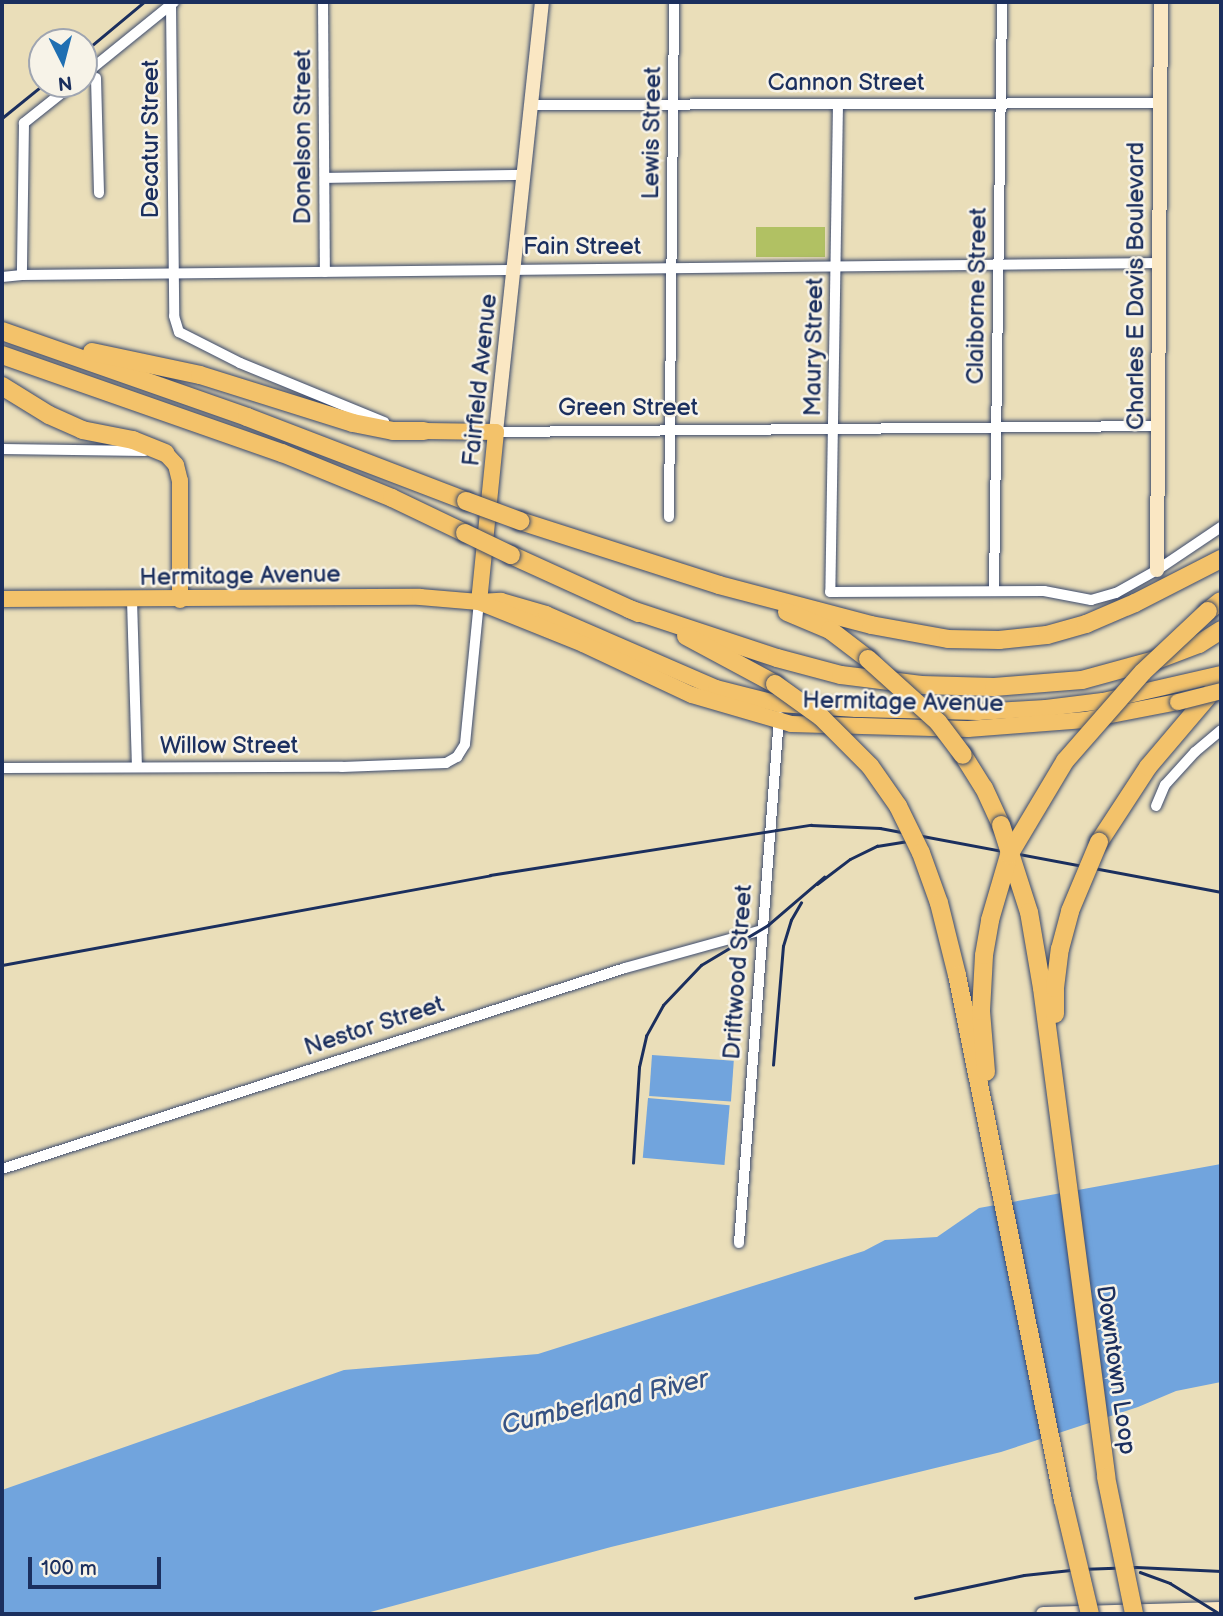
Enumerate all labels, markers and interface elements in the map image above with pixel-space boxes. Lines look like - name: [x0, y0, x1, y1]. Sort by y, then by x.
- north arrow: [28, 28, 98, 98]
- street label: Donelson Street: [289, 49, 317, 225]
- street label: Decatur Street: [137, 59, 165, 219]
- street label: Lewis Street: [636, 66, 668, 200]
- street label: Cannon Street: [767, 69, 925, 97]
- text: N: [57, 70, 73, 95]
- street label: Charles E Davis Boulevard: [1122, 142, 1150, 430]
- street label: Claiborne Street: [961, 207, 993, 385]
- street label: Fain Street: [523, 233, 641, 261]
- street label: Maury Street: [798, 276, 830, 418]
- street label: Fairfield Avenue: [457, 292, 503, 468]
- street label: Green Street: [558, 394, 698, 422]
- street label: Hermitage Avenue: [139, 560, 341, 592]
- street label: Hermitage Avenue: [802, 686, 1004, 718]
- street label: Willow Street: [160, 732, 298, 760]
- street label: Driftwood Street: [718, 883, 758, 1061]
- street label: Nestor Street: [300, 990, 448, 1062]
- street label: Downtown Loop: [1090, 1283, 1142, 1457]
- water label: Cumberland River: [499, 1364, 711, 1442]
- scale bar: [32, 1542, 164, 1586]
- text: 100 m: [41, 1556, 97, 1581]

